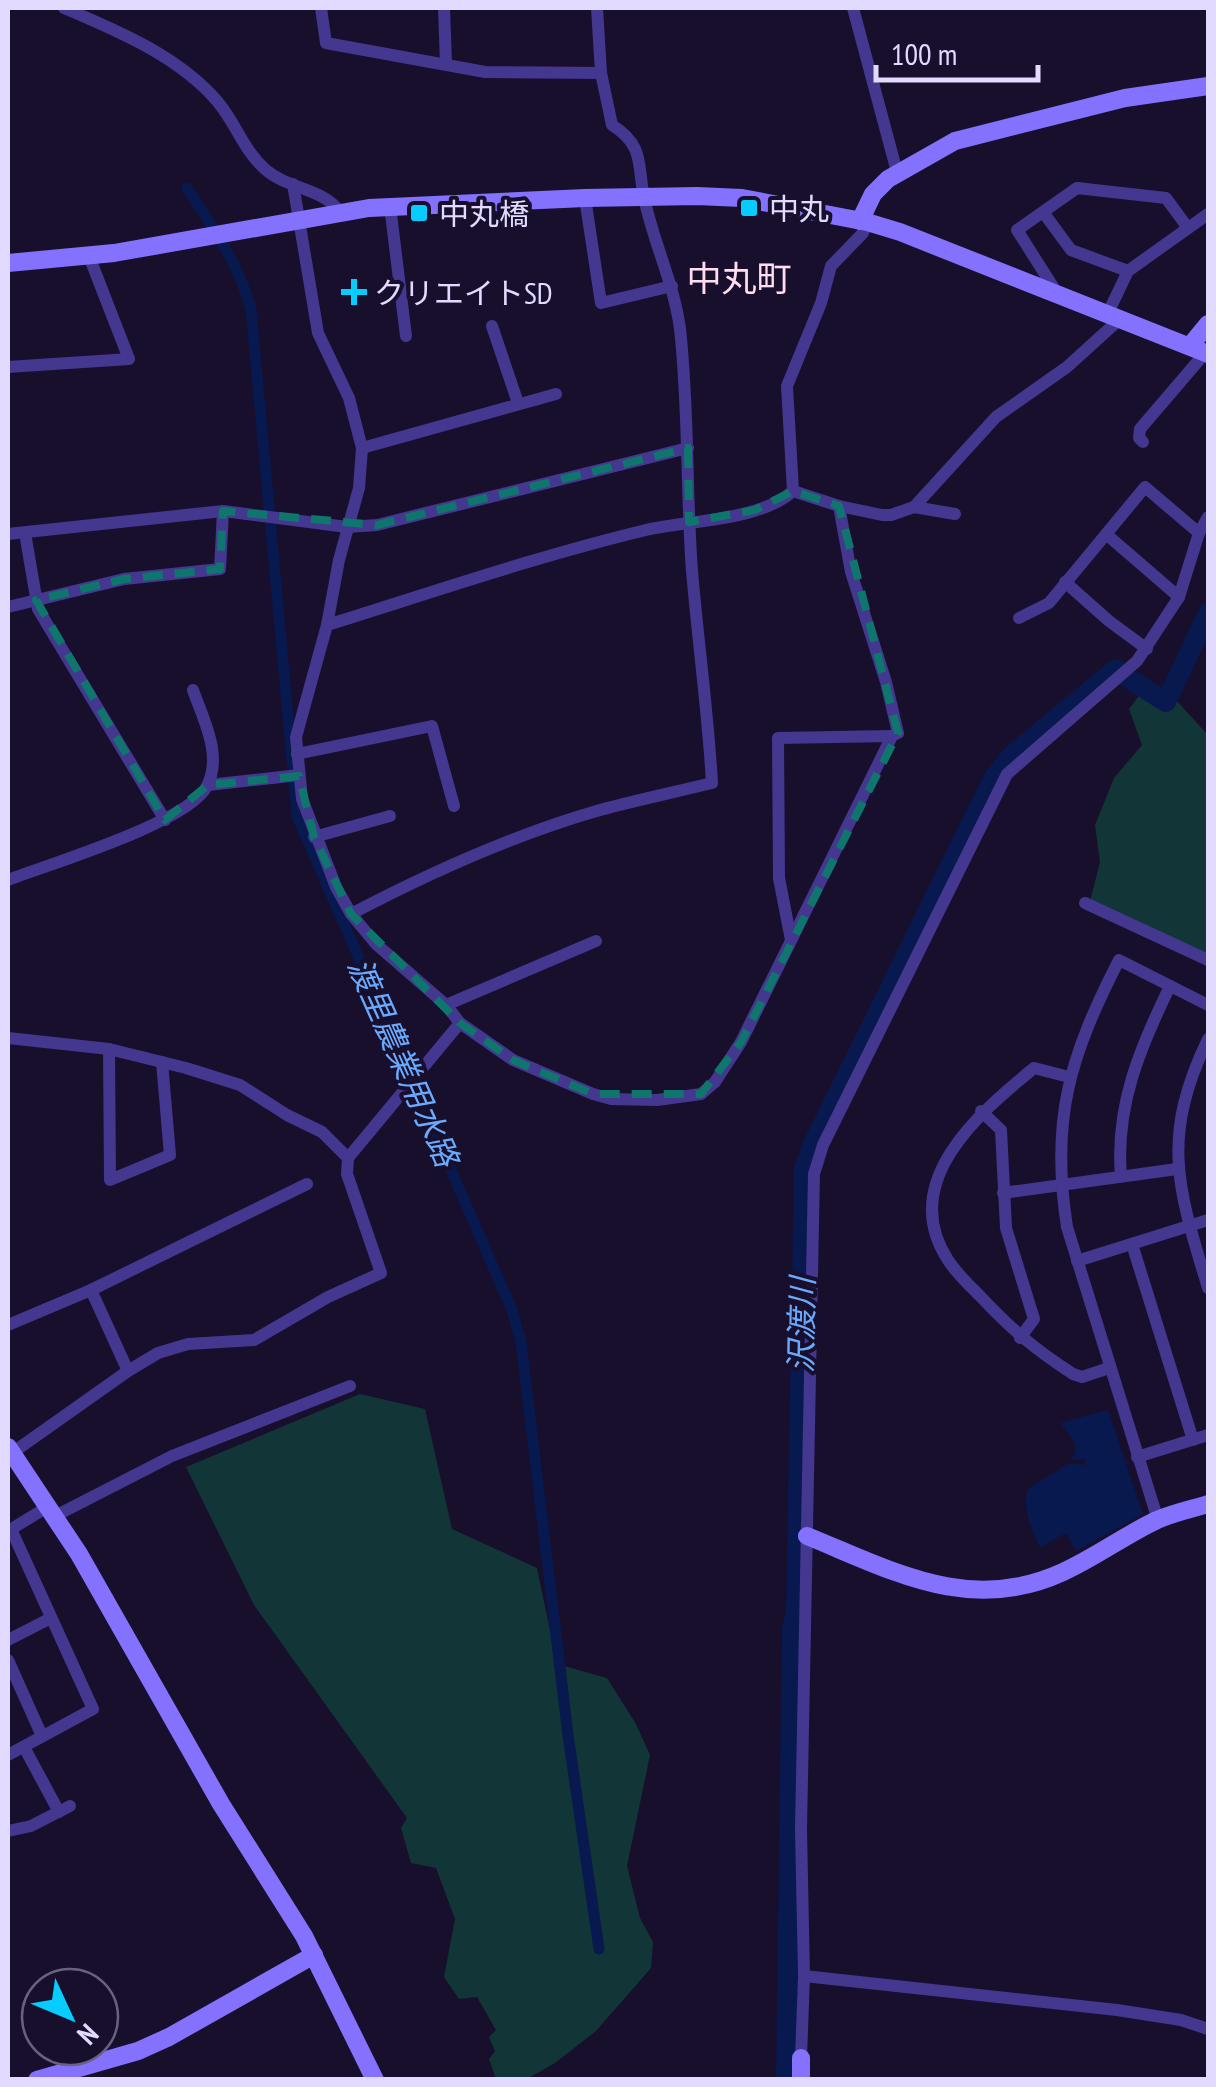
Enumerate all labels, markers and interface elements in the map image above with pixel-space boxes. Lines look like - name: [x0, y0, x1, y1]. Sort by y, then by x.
- scale bar: [876, 20, 1038, 82]
- text: 100 m: [891, 34, 957, 73]
- place label: 中丸: [769, 189, 829, 228]
- place label: 中丸橋: [439, 194, 529, 233]
- marker: 中丸: [738, 197, 760, 219]
- marker: 中丸橋: [408, 202, 430, 224]
- district label: 中丸町: [686, 255, 792, 301]
- place label: クリエイトSD: [374, 273, 553, 312]
- marker: クリエイトSD: [343, 281, 365, 303]
- water label: 渡里農業用水路: [339, 951, 470, 1176]
- water label: 沢渡川: [779, 1274, 823, 1373]
- north arrow: [20, 1967, 120, 2067]
- text: N: [70, 2016, 107, 2053]

